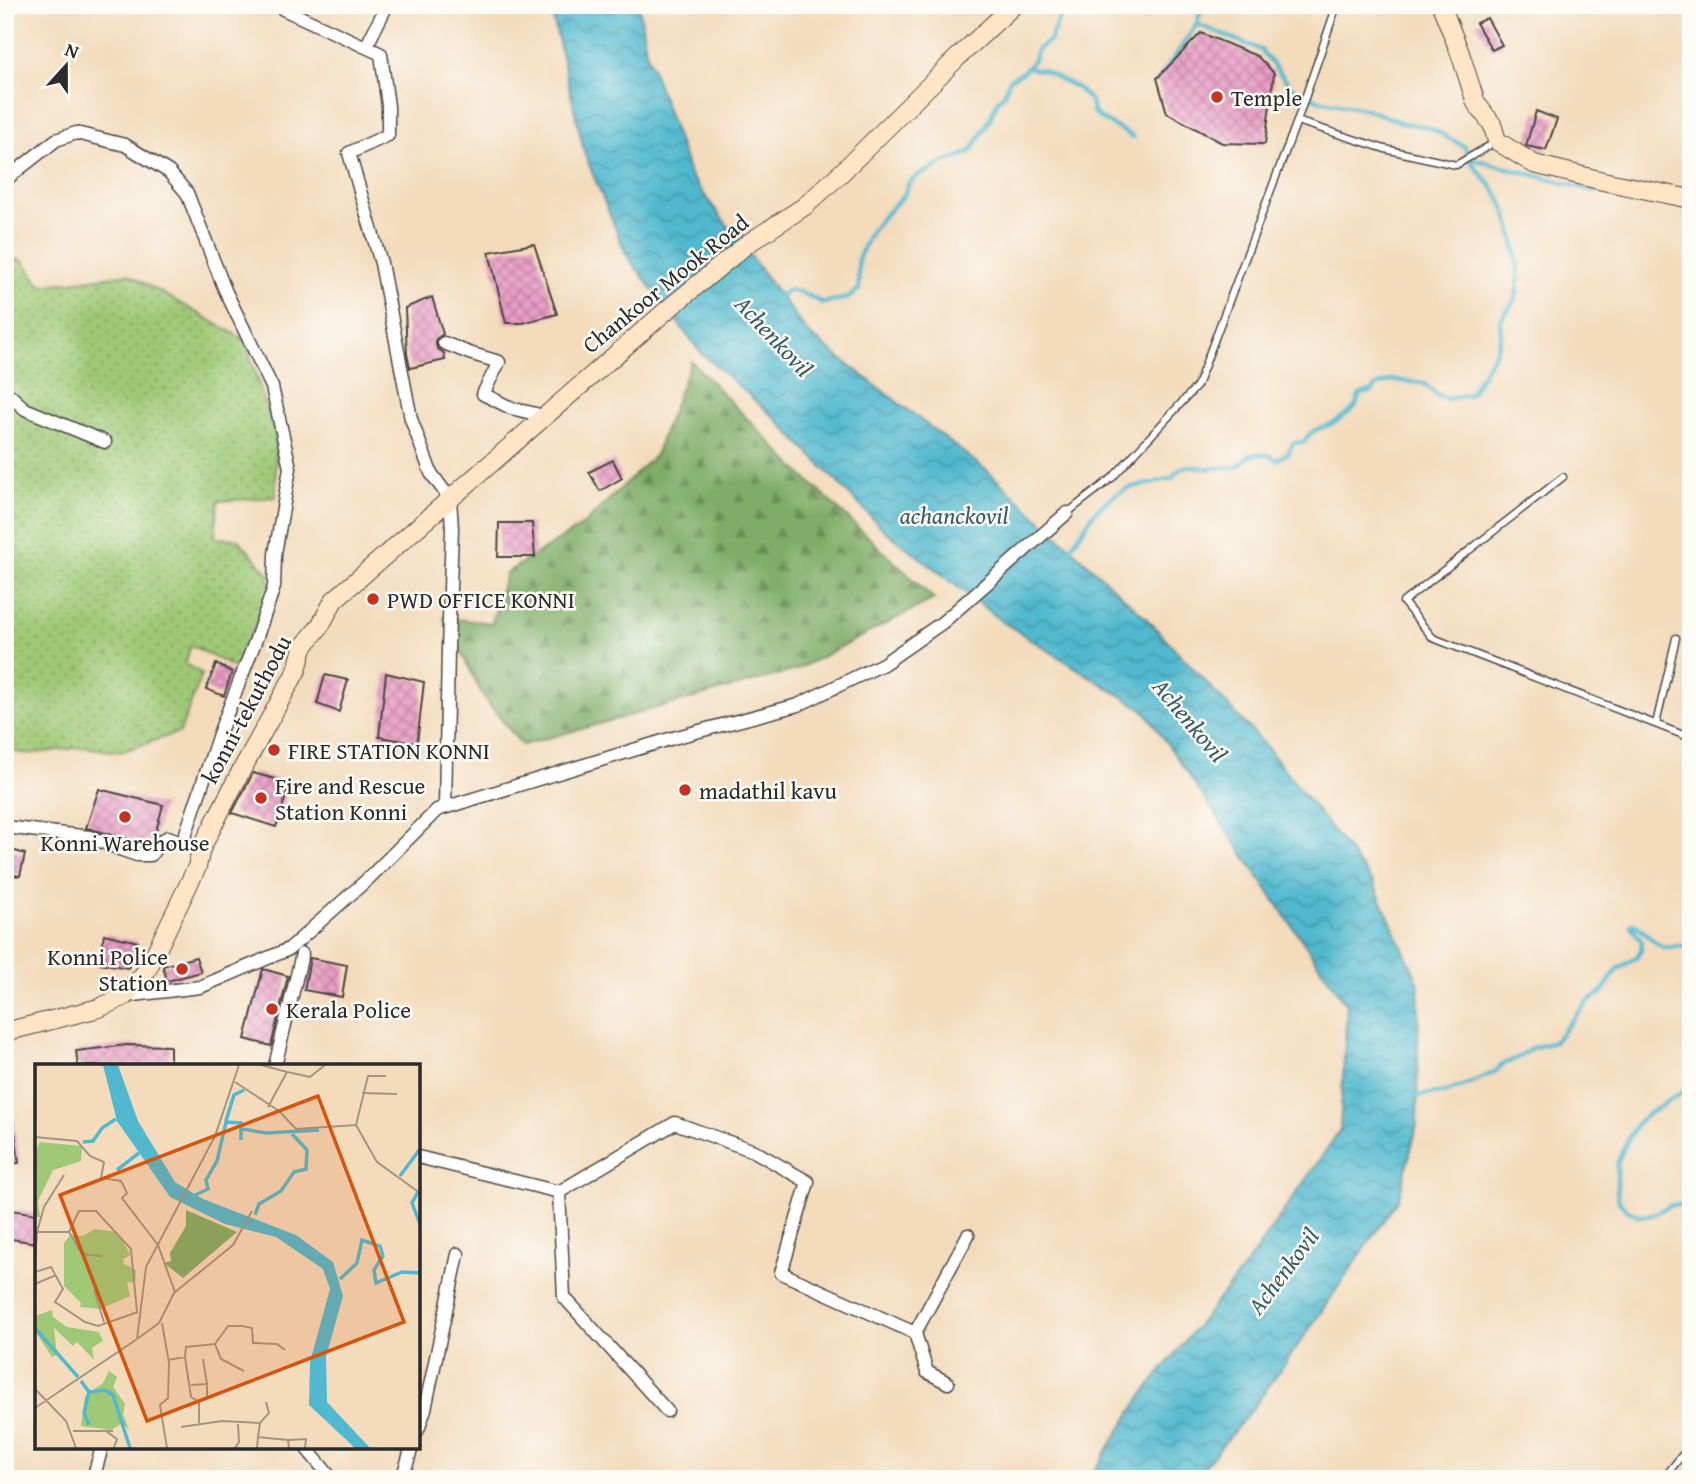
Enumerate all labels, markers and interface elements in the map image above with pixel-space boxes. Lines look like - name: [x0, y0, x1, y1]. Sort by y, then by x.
- north arrow: [32, 32, 102, 102]
- text: N: [61, 35, 83, 66]
- place label: Temple: [1231, 81, 1302, 114]
- marker: Temple: [1209, 89, 1225, 105]
- street label: Chankoor Mook Road: [575, 205, 756, 361]
- water label: Achenkovil: [726, 287, 821, 385]
- water label: achanckovil: [900, 498, 1008, 533]
- place label: PWD OFFICE KONNI: [387, 583, 575, 616]
- marker: PWD OFFICE KONNI: [365, 591, 381, 607]
- street label: konni-tekuthodu: [193, 629, 299, 789]
- water label: Achenkovil: [1144, 669, 1236, 770]
- place label: FIRE STATION KONNI: [288, 734, 490, 767]
- marker: FIRE STATION KONNI: [266, 742, 282, 758]
- place label: Fire and Rescue Station Konni: [275, 769, 425, 828]
- place label: madathil kavu: [699, 774, 837, 807]
- marker: madathil kavu: [677, 782, 693, 798]
- marker: Fire and Rescue Station Konni: [253, 790, 269, 806]
- marker: Konni Warehouse: [117, 809, 133, 825]
- place label: Konni Warehouse: [40, 826, 210, 859]
- place label: Konni Police Station: [47, 940, 168, 999]
- marker: Konni Police Station: [174, 961, 190, 977]
- place label: Kerala Police: [286, 993, 411, 1026]
- marker: Kerala Police: [264, 1001, 280, 1017]
- inset map: [35, 1064, 420, 1449]
- water label: Achenkovil: [1238, 1220, 1327, 1323]

